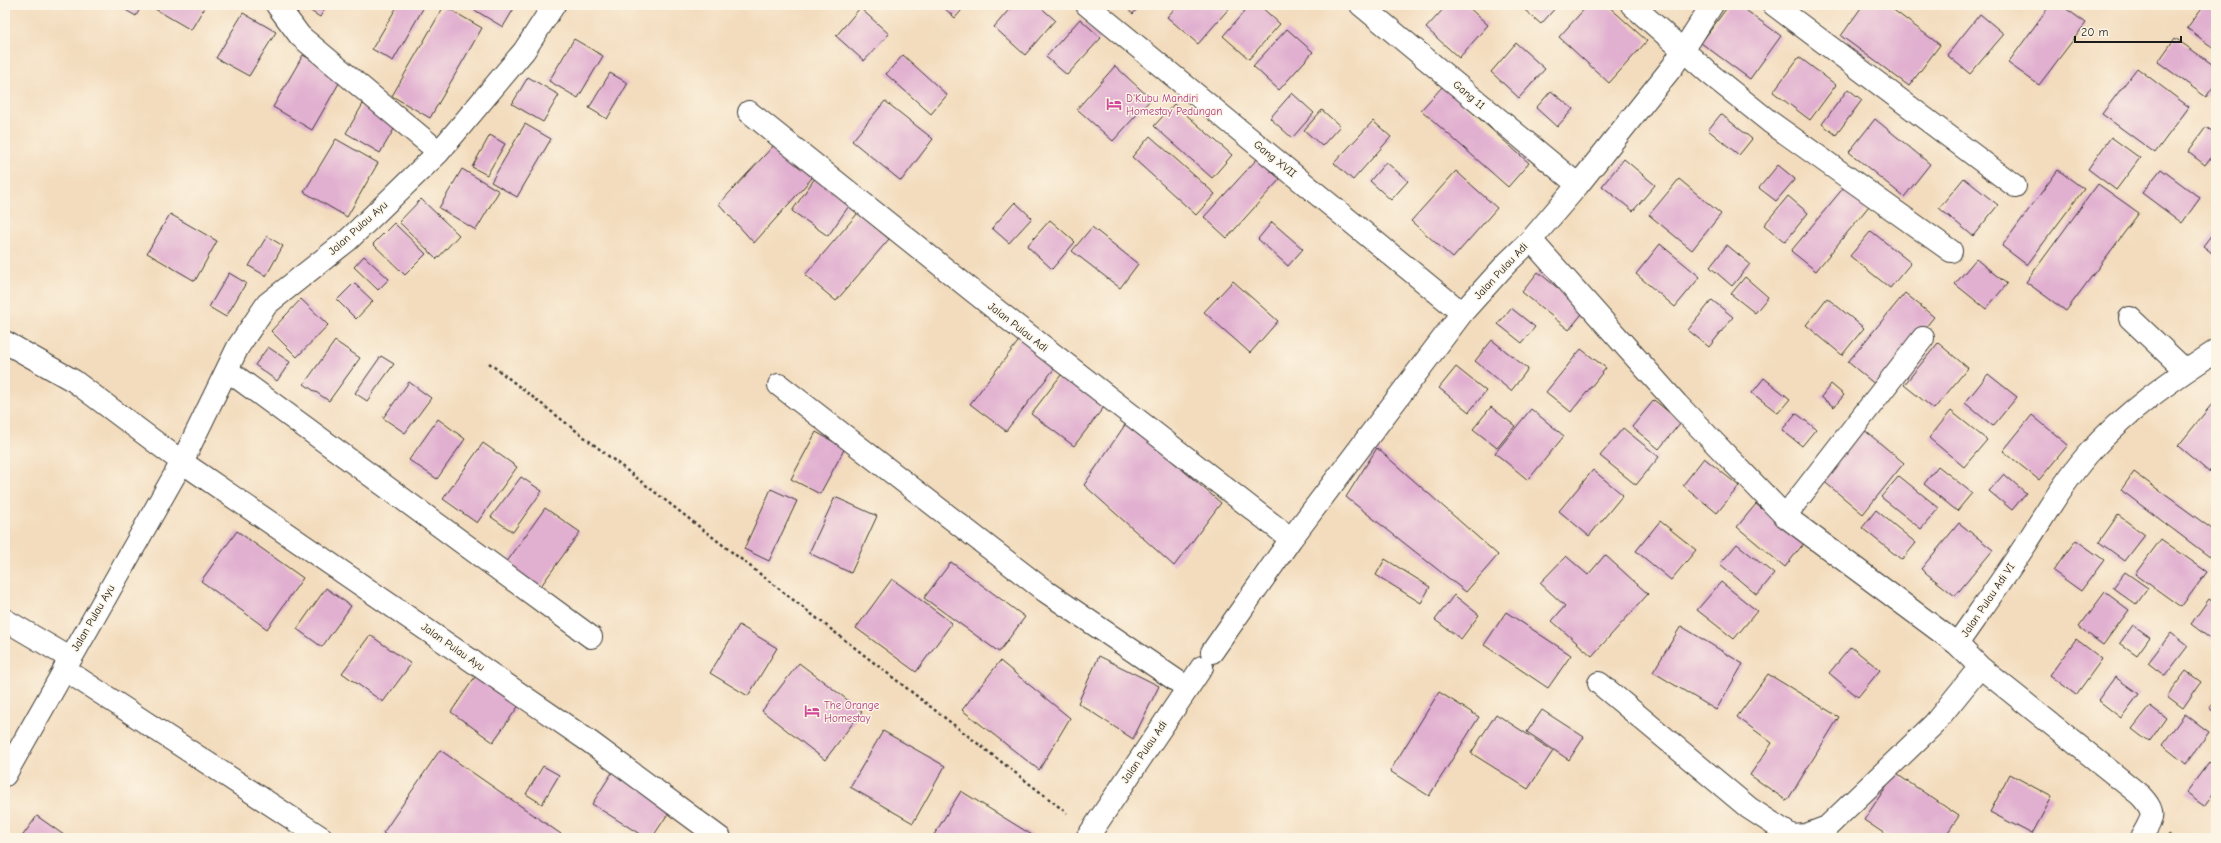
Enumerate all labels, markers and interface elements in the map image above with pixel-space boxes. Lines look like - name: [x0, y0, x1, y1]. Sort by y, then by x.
- scale bar: [2075, 18, 2181, 44]
- text: 20 m: [2081, 25, 2109, 39]
- street label: Gang 11: [1450, 78, 1488, 112]
- place label: D'Kubu Mandiri Homestay Pedungan: [1126, 92, 1222, 118]
- hotel icon: D'Kubu Mandiri Homestay Pedungan: [1105, 95, 1123, 113]
- street label: Gang XVII: [1251, 138, 1299, 180]
- street label: Jalan Pulau Ayu: [326, 198, 390, 258]
- street label: Jalan Pulau Adi: [1472, 240, 1530, 302]
- street label: Jalan Pulau Adi: [985, 300, 1051, 354]
- street label: Jalan Pulau Adi VI: [1958, 561, 2018, 639]
- street label: Jalan Pulau Ayu: [69, 582, 117, 654]
- street label: Jalan Pulau Ayu: [419, 620, 487, 674]
- place label: The Orange Homestay: [824, 699, 880, 725]
- hotel icon: The Orange Homestay: [803, 702, 821, 720]
- street label: Jalan Pulau Adi: [1118, 718, 1170, 786]

